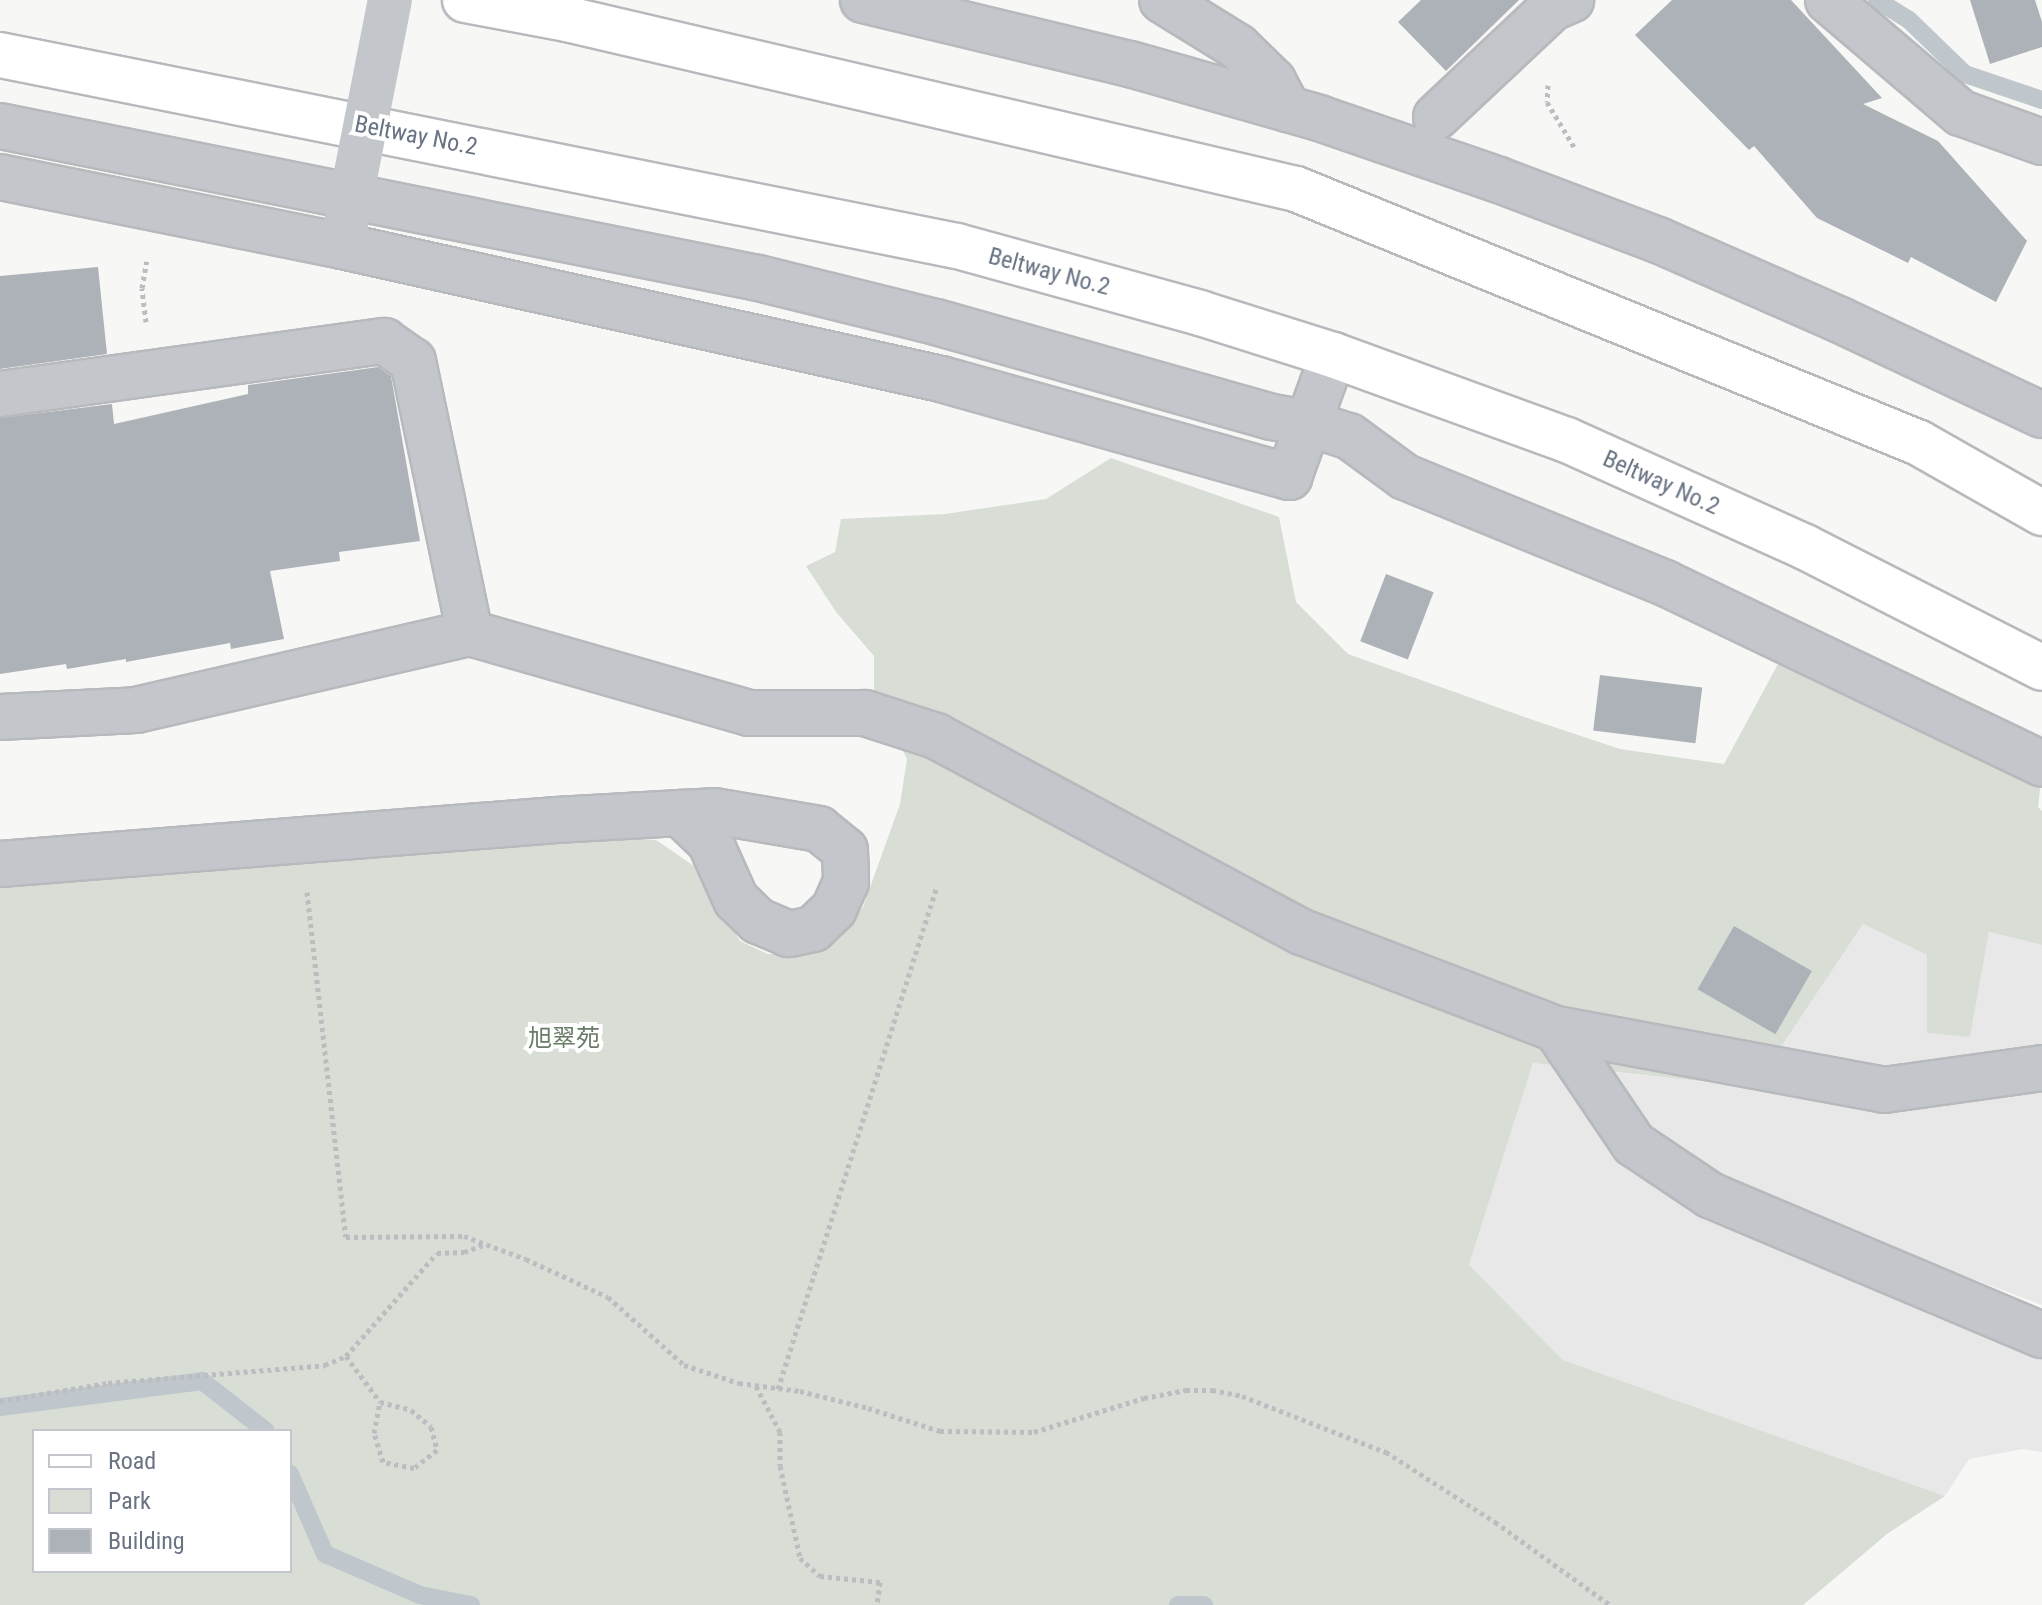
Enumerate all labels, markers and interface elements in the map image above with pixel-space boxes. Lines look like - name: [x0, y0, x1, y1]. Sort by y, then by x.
- street label: Beltway No.2: [352, 110, 480, 162]
- street label: Beltway No.2: [985, 242, 1113, 302]
- street label: Beltway No.2: [1598, 445, 1724, 521]
- park label: 旭翠苑: [528, 1025, 600, 1053]
- legend: [32, 1429, 292, 1573]
- text: Road: [108, 1447, 156, 1475]
- text: Park: [108, 1487, 151, 1515]
- text: Building: [108, 1527, 185, 1555]

